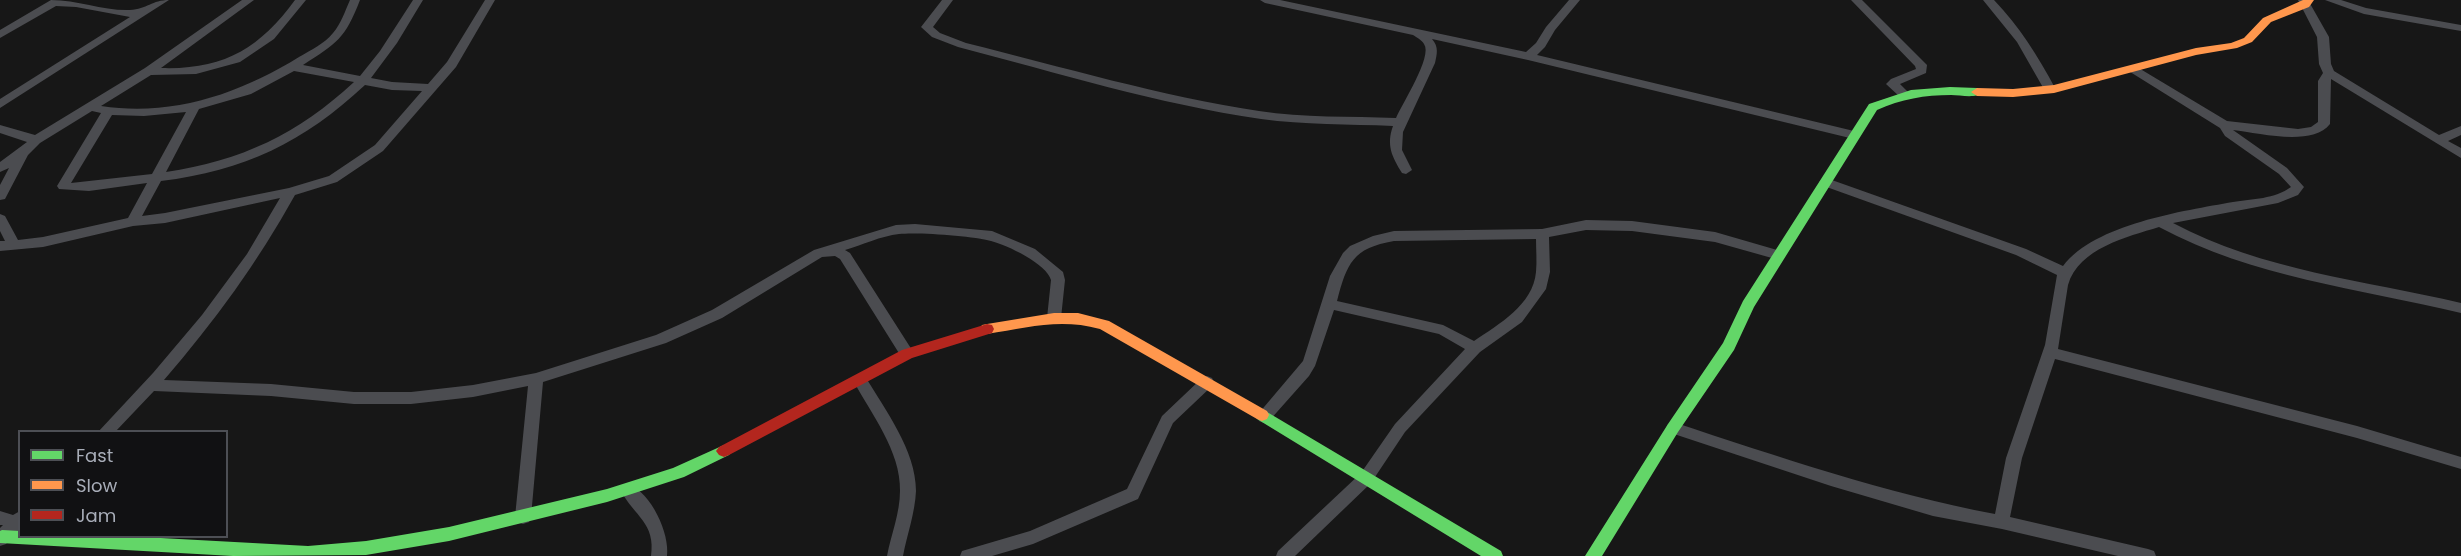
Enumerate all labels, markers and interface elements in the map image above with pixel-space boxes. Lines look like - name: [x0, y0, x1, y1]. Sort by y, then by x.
- legend: [18, 430, 228, 538]
- text: Fast: [76, 443, 113, 468]
- text: Slow: [76, 473, 117, 498]
- text: Jam: [76, 503, 116, 528]

